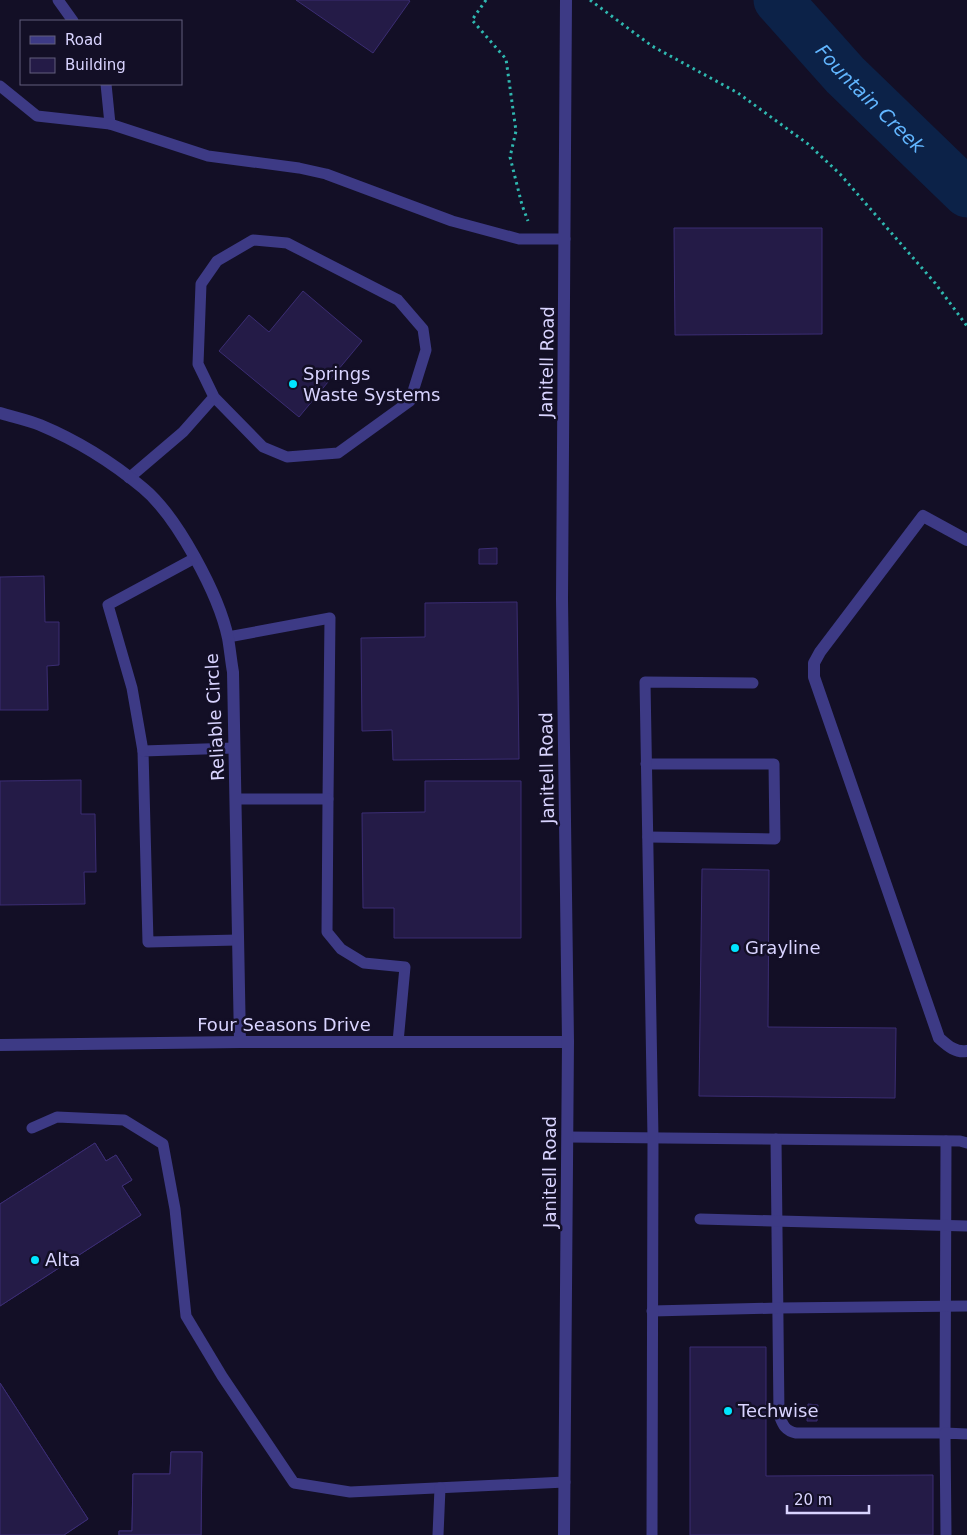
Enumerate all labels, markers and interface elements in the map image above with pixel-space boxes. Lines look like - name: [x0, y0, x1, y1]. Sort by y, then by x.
- legend: [20, 20, 182, 85]
- text: Road: [65, 31, 103, 49]
- water label: Fountain Creek: [812, 39, 930, 158]
- text: Building: [65, 56, 126, 74]
- street label: Janitell Road: [535, 306, 558, 419]
- place label: Springs Waste Systems: [303, 363, 440, 405]
- marker: Springs Waste Systems: [287, 378, 299, 390]
- street label: Reliable Circle: [201, 653, 228, 781]
- street label: Janitell Road: [535, 712, 558, 825]
- place label: Grayline: [745, 937, 821, 958]
- marker: Grayline: [729, 942, 741, 954]
- street label: Four Seasons Drive: [197, 1014, 371, 1035]
- street label: Janitell Road: [539, 1116, 560, 1229]
- place label: Alta: [45, 1249, 80, 1270]
- marker: Alta: [29, 1254, 41, 1266]
- place label: Techwise: [737, 1400, 819, 1421]
- marker: Techwise: [722, 1405, 734, 1417]
- scale bar: [787, 1482, 870, 1514]
- text: 20 m: [794, 1491, 832, 1509]

